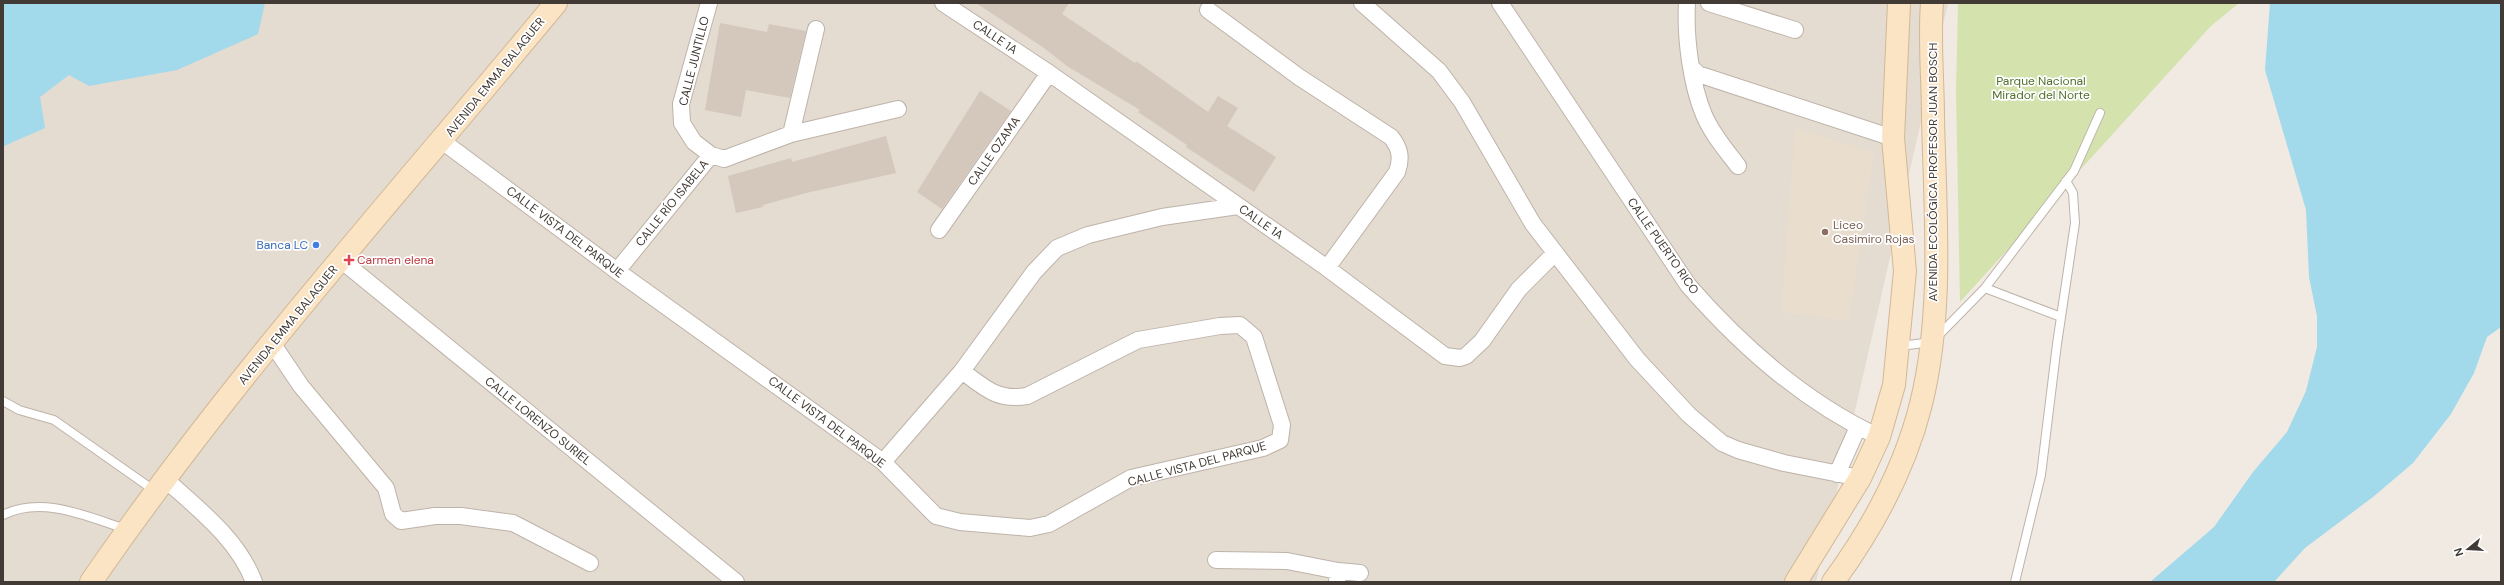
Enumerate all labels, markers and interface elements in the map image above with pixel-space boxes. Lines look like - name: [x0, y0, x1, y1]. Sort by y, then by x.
- street label: AVENIDA EMMA BALAGUER: [442, 14, 548, 140]
- street label: CALLE JUNTILLO: [675, 14, 713, 108]
- street label: CALLE 1A: [970, 16, 1021, 58]
- street label: AVENIDA ECOLÓGICA PROFESOR JUAN BOSCH: [1925, 43, 1941, 301]
- park label: Parque Nacional Mirador del Norte: [1992, 73, 2090, 103]
- street label: CALLE OZAMA: [964, 113, 1024, 189]
- street label: CALLE RÍO ISABELA: [632, 156, 712, 250]
- street label: CALLE VISTA DEL PARQUE: [503, 183, 627, 282]
- street label: CALLE PUERTO RICO: [1624, 195, 1702, 297]
- street label: CALLE 1A: [1236, 201, 1286, 243]
- place label: Liceo Casimiro Rojas: [1833, 217, 1914, 247]
- marker: Liceo Casimiro Rojas: [1820, 227, 1830, 237]
- place label: Banca LC: [257, 237, 308, 253]
- marker: Banca LC: [311, 240, 321, 250]
- place label: Carmen elena: [357, 252, 434, 268]
- marker: Carmen elena: [344, 255, 354, 265]
- street label: AVENIDA EMMA BALAGUER: [235, 262, 341, 388]
- street label: CALLE LORENZO SURIEL: [481, 373, 595, 469]
- street label: CALLE VISTA DEL PARQUE: [765, 373, 889, 472]
- street label: CALLE VISTA DEL PARQUE: [1126, 438, 1268, 490]
- north arrow: [2448, 529, 2488, 569]
- text: N: [2451, 546, 2466, 558]

